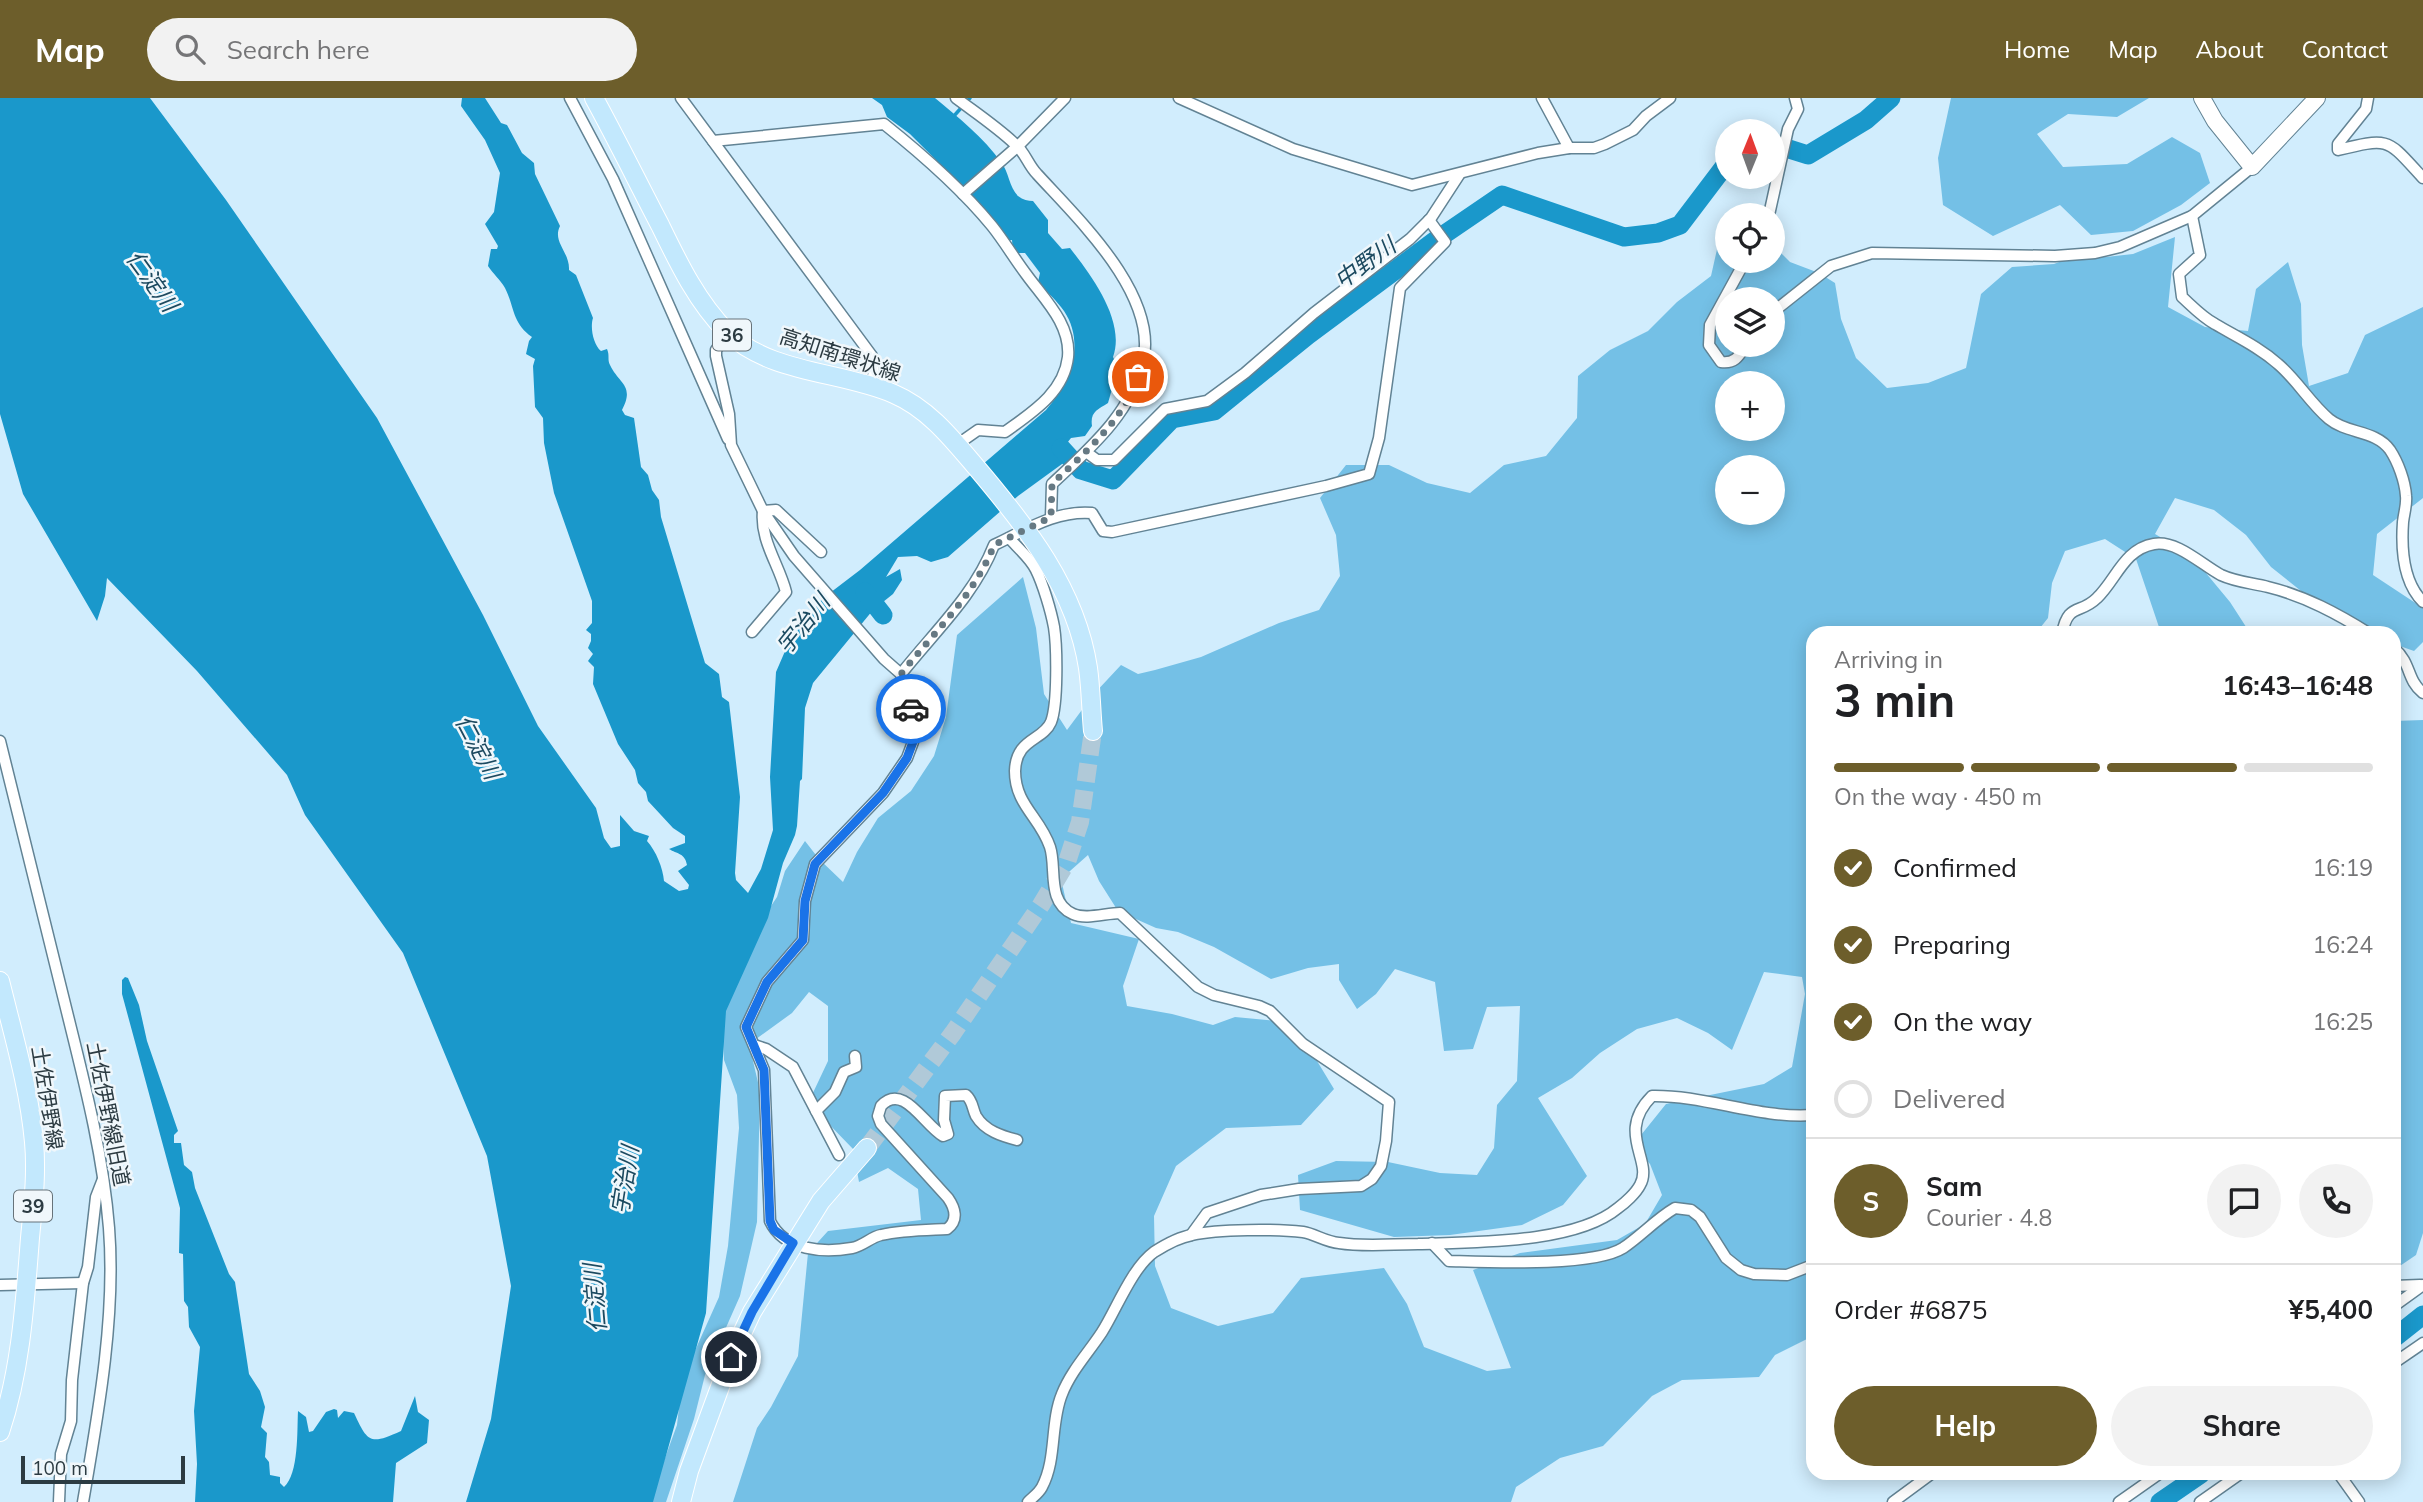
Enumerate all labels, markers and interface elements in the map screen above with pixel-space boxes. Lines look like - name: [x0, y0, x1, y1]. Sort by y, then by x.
- search box: [147, 18, 637, 81]
- text: Map: [35, 29, 105, 70]
- icon: search: [171, 30, 209, 68]
- text: Search here: [227, 33, 370, 66]
- text: Home: [2004, 34, 2070, 64]
- text: Map: [2108, 34, 2158, 64]
- text: About: [2196, 34, 2264, 64]
- text: Contact: [2302, 34, 2388, 64]
- north arrow: [1715, 119, 1785, 189]
- map controls: [1715, 119, 1785, 525]
- button: locate: [1715, 203, 1785, 273]
- water label: 中野川: [1328, 229, 1404, 295]
- water label: 仁淀川: [120, 244, 186, 320]
- button: layers: [1715, 287, 1785, 357]
- road number: 36: [713, 319, 751, 350]
- street label: 高知南環状線: [776, 322, 904, 386]
- pin: [1108, 347, 1168, 407]
- icon: bag: [1119, 358, 1157, 396]
- button: +: [1715, 371, 1785, 441]
- button: −: [1715, 455, 1785, 525]
- water label: 宇治川: [770, 585, 837, 660]
- text: Arriving in: [1834, 645, 1943, 674]
- text: 16:43–16:48: [2222, 669, 2373, 702]
- text: 3 min: [1834, 671, 1955, 729]
- courier: [876, 674, 946, 744]
- icon: car: [892, 690, 930, 728]
- water label: 仁淀川: [449, 709, 509, 787]
- text: On the way · 450 m: [1834, 782, 2042, 811]
- icon: check: [1834, 849, 1872, 887]
- text: Confirmed: [1893, 851, 2017, 884]
- text: 16:19: [2313, 853, 2373, 882]
- icon: check: [1834, 926, 1872, 964]
- text: Preparing: [1893, 928, 2011, 961]
- text: 16:24: [2313, 930, 2373, 959]
- icon: check: [1834, 1003, 1872, 1041]
- text: On the way: [1893, 1005, 2032, 1038]
- text: 16:25: [2313, 1007, 2373, 1036]
- street label: 土佐伊野線旧道: [82, 1039, 136, 1188]
- street label: 土佐伊野線: [27, 1044, 69, 1152]
- text: Delivered: [1893, 1082, 2006, 1115]
- water label: 宇治川: [605, 1141, 645, 1216]
- button: chat: [2207, 1164, 2281, 1238]
- button: phone: [2299, 1164, 2373, 1238]
- text: Sam: [1926, 1170, 1982, 1203]
- text: S: [1863, 1185, 1879, 1218]
- road number: 39: [14, 1190, 52, 1222]
- text: Courier · 4.8: [1926, 1203, 2052, 1232]
- water label: 仁淀川: [577, 1259, 612, 1334]
- text: Order #6875: [1834, 1293, 1987, 1326]
- text: ¥5,400: [2289, 1293, 2373, 1326]
- pin: [701, 1327, 761, 1387]
- icon: home: [712, 1338, 750, 1376]
- button: Help: [1834, 1386, 2097, 1466]
- button: Share: [2111, 1386, 2373, 1466]
- scale bar: [21, 1453, 186, 1485]
- text: 100 m: [32, 1456, 88, 1480]

